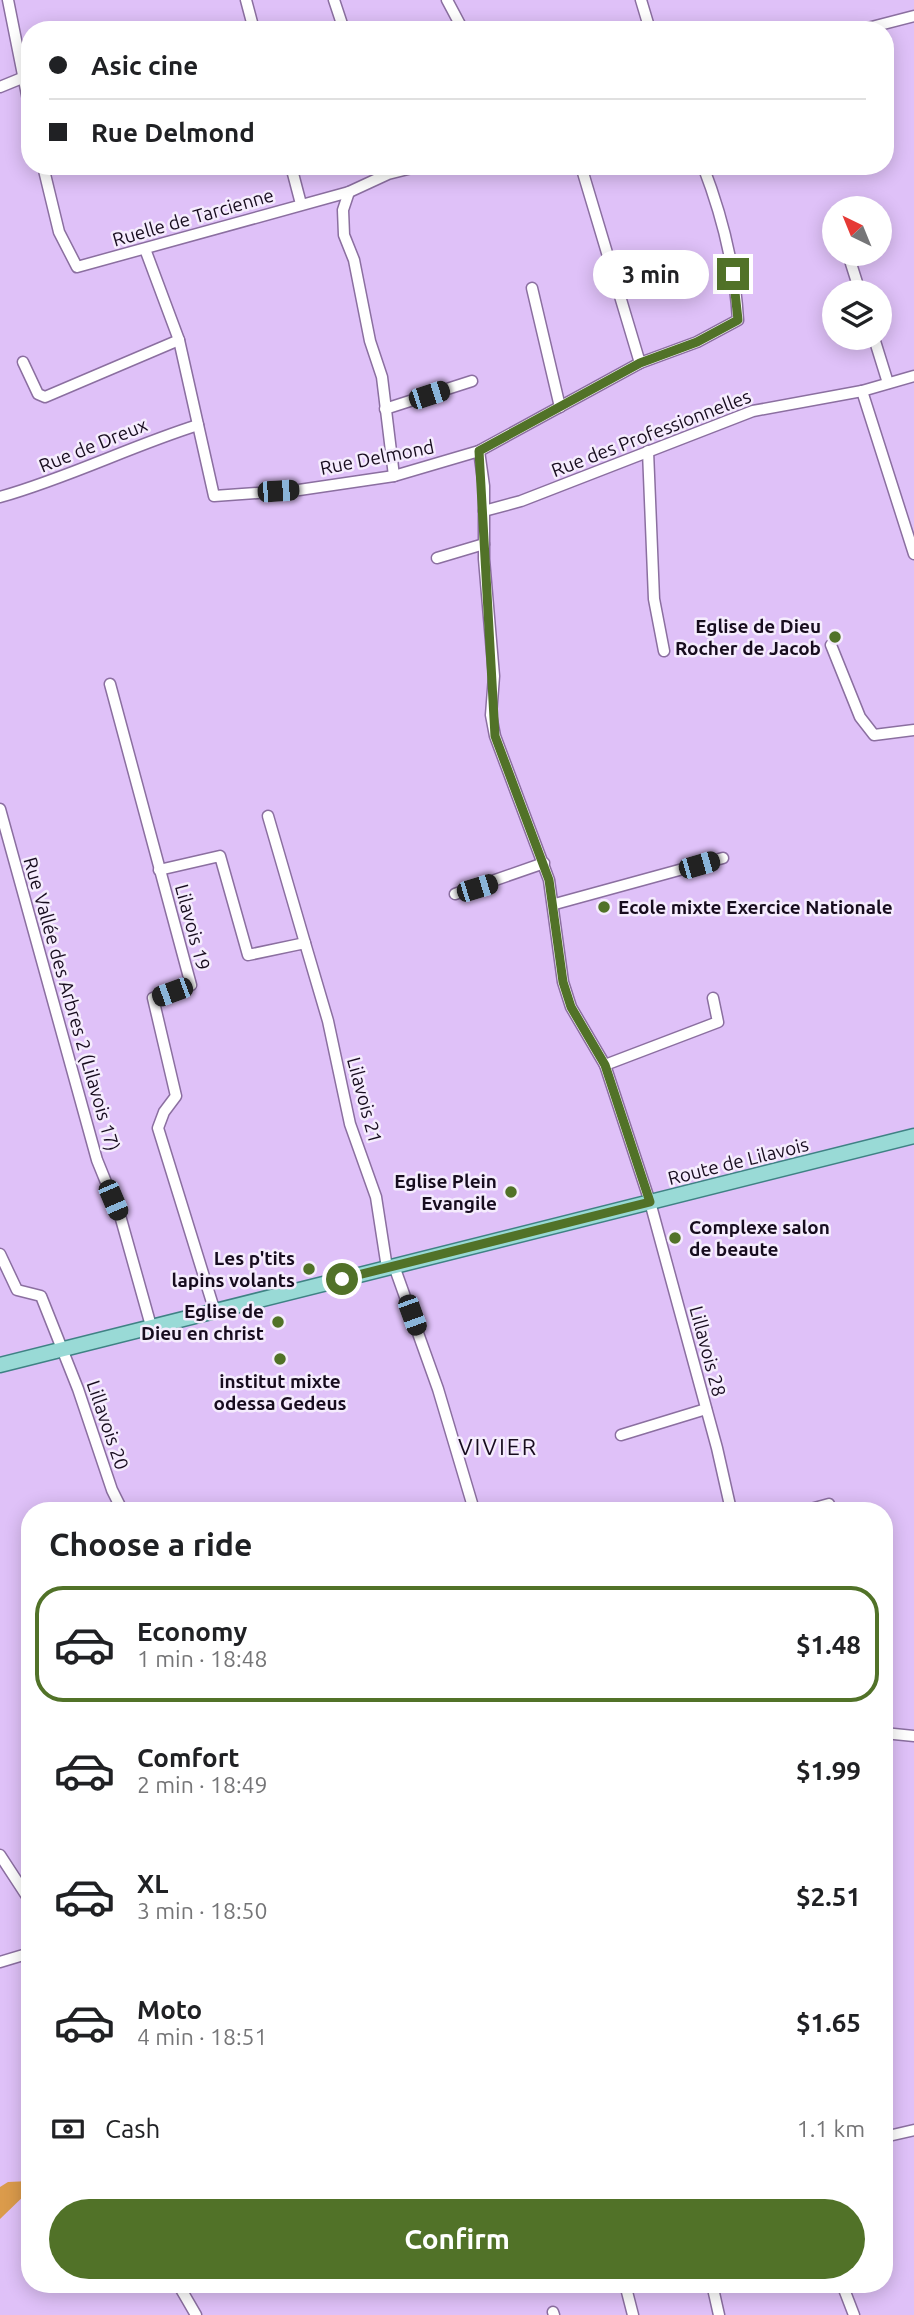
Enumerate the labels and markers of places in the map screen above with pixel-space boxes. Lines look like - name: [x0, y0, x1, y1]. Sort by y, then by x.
- place label: Eglise de Dieu Rocher de Jacob: [675, 615, 821, 659]
- marker: Eglise de Dieu Rocher de Jacob: [827, 629, 843, 645]
- place label: Ecole mixte Exercice Nationale: [618, 896, 893, 918]
- marker: Ecole mixte Exercice Nationale: [596, 899, 612, 915]
- place label: Eglise Plein Evangile: [394, 1170, 497, 1214]
- marker: Eglise Plein Evangile: [503, 1184, 519, 1200]
- place label: Complexe salon de beaute: [689, 1216, 830, 1260]
- marker: Complexe salon de beaute: [667, 1230, 683, 1246]
- place label: Les p'tits lapins volants: [171, 1247, 295, 1291]
- marker: Les p'tits lapins volants: [301, 1261, 317, 1277]
- place label: Eglise de Dieu en christ: [141, 1300, 264, 1344]
- marker: Eglise de Dieu en christ: [270, 1314, 286, 1330]
- marker: institut mixte odessa Gedeus: [272, 1351, 288, 1367]
- place label: institut mixte odessa Gedeus: [213, 1370, 347, 1414]

